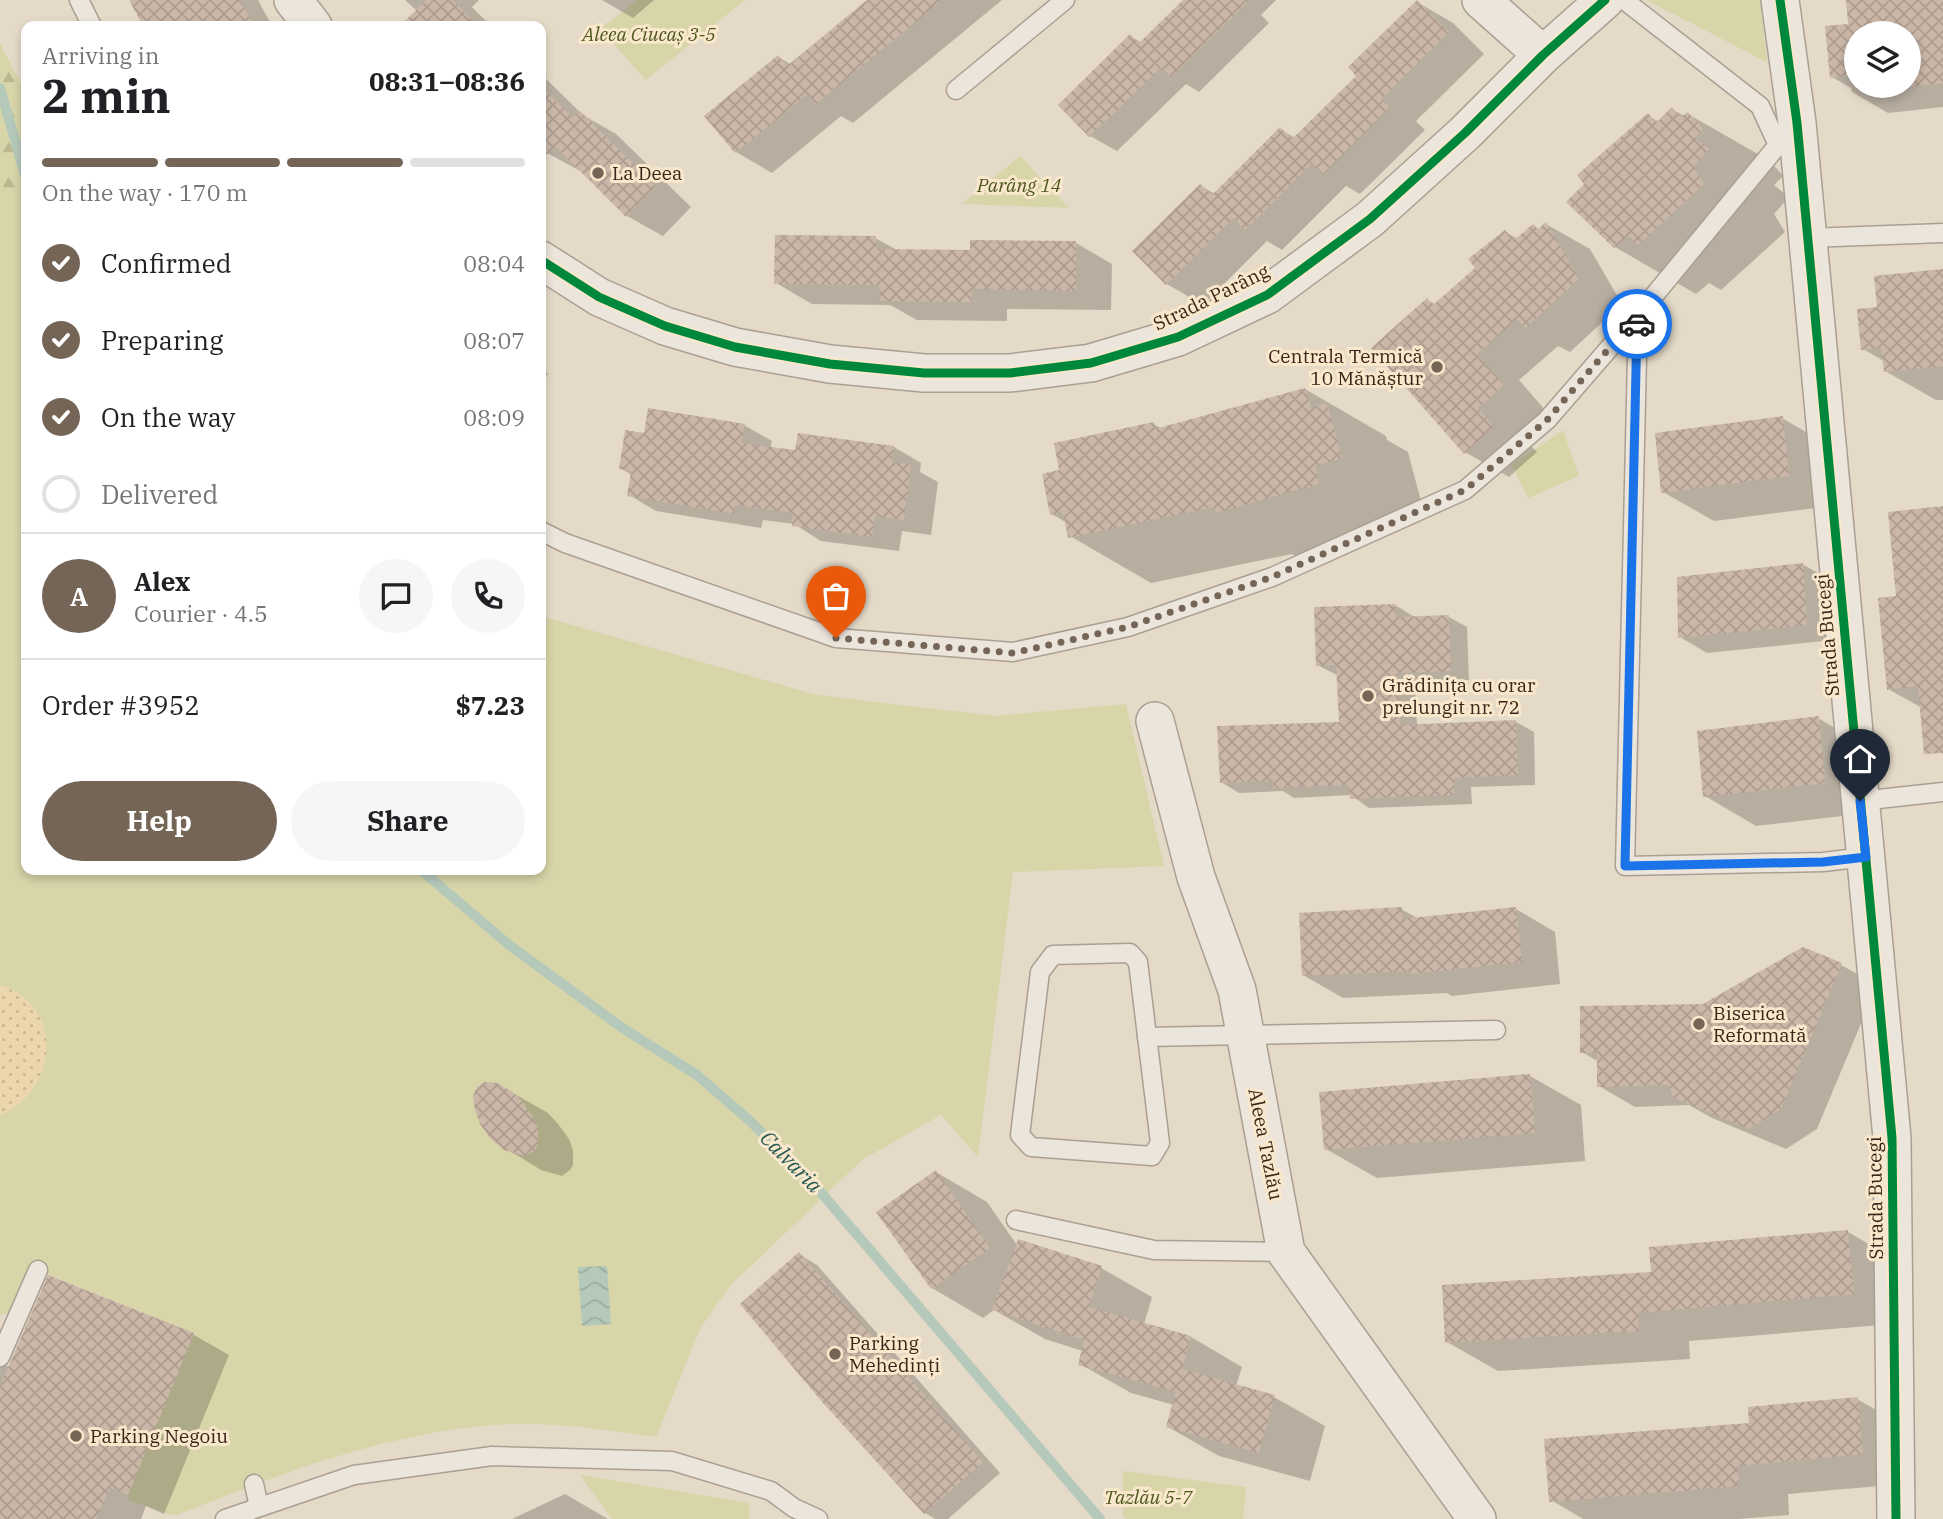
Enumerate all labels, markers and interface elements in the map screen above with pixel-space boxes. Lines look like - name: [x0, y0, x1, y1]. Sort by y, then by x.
- map controls: [1844, 21, 1921, 98]
- button: layers: [1844, 21, 1921, 98]
- park label: Aleea Ciucaș 3-5: [580, 22, 716, 46]
- text: Arriving in: [42, 40, 159, 70]
- text: 08:31–08:36: [369, 64, 525, 98]
- text: 2 min: [42, 66, 171, 126]
- place label: La Deea: [612, 161, 682, 185]
- marker: La Deea: [590, 165, 606, 181]
- park label: Parâng 14: [976, 173, 1061, 197]
- text: On the way · 170 m: [42, 177, 248, 207]
- icon: check: [42, 244, 80, 282]
- text: Confirmed: [101, 246, 232, 280]
- text: 08:04: [463, 248, 525, 278]
- street label: Strada Parâng: [1149, 258, 1274, 335]
- courier: [1602, 289, 1672, 359]
- icon: car: [1618, 305, 1656, 343]
- icon: check: [42, 321, 80, 359]
- text: Preparing: [101, 323, 223, 357]
- text: 08:07: [463, 325, 525, 355]
- place label: Centrala Termică 10 Mănăștur: [1268, 344, 1424, 390]
- marker: Centrala Termică 10 Mănăștur: [1429, 359, 1445, 375]
- icon: check: [42, 398, 80, 436]
- text: On the way: [101, 400, 235, 434]
- text: 08:09: [463, 402, 525, 432]
- text: Delivered: [101, 477, 218, 511]
- button: chat: [359, 559, 433, 633]
- button: phone: [451, 559, 525, 633]
- text: Alex: [134, 564, 190, 598]
- pin: [806, 566, 866, 638]
- street label: Strada Bucegi: [1810, 572, 1844, 698]
- icon: bag: [817, 577, 855, 615]
- text: A: [70, 579, 88, 613]
- text: Courier · 4.5: [134, 598, 268, 628]
- place label: Grădinița cu orar prelungit nr. 72: [1382, 673, 1536, 719]
- text: Order #3952: [42, 688, 200, 722]
- text: $7.23: [455, 688, 525, 722]
- marker: Grădinița cu orar prelungit nr. 72: [1360, 688, 1376, 704]
- pin: [1830, 729, 1890, 801]
- icon: home: [1841, 740, 1879, 778]
- button: Help: [42, 781, 277, 861]
- button: Share: [291, 781, 525, 861]
- place label: Biserica Reformată: [1713, 1001, 1807, 1047]
- marker: Biserica Reformată: [1691, 1016, 1707, 1032]
- street label: Aleea Tazlău: [1243, 1086, 1289, 1202]
- water label: Calvaria: [754, 1124, 829, 1199]
- street label: Strada Bucegi: [1862, 1136, 1888, 1260]
- place label: Parking Mehedinți: [849, 1331, 940, 1377]
- marker: Parking Mehedinți: [827, 1346, 843, 1362]
- place label: Parking Negoiu: [90, 1424, 228, 1448]
- marker: Parking Negoiu: [68, 1428, 84, 1444]
- park label: Tazlău 5-7: [1104, 1485, 1194, 1509]

